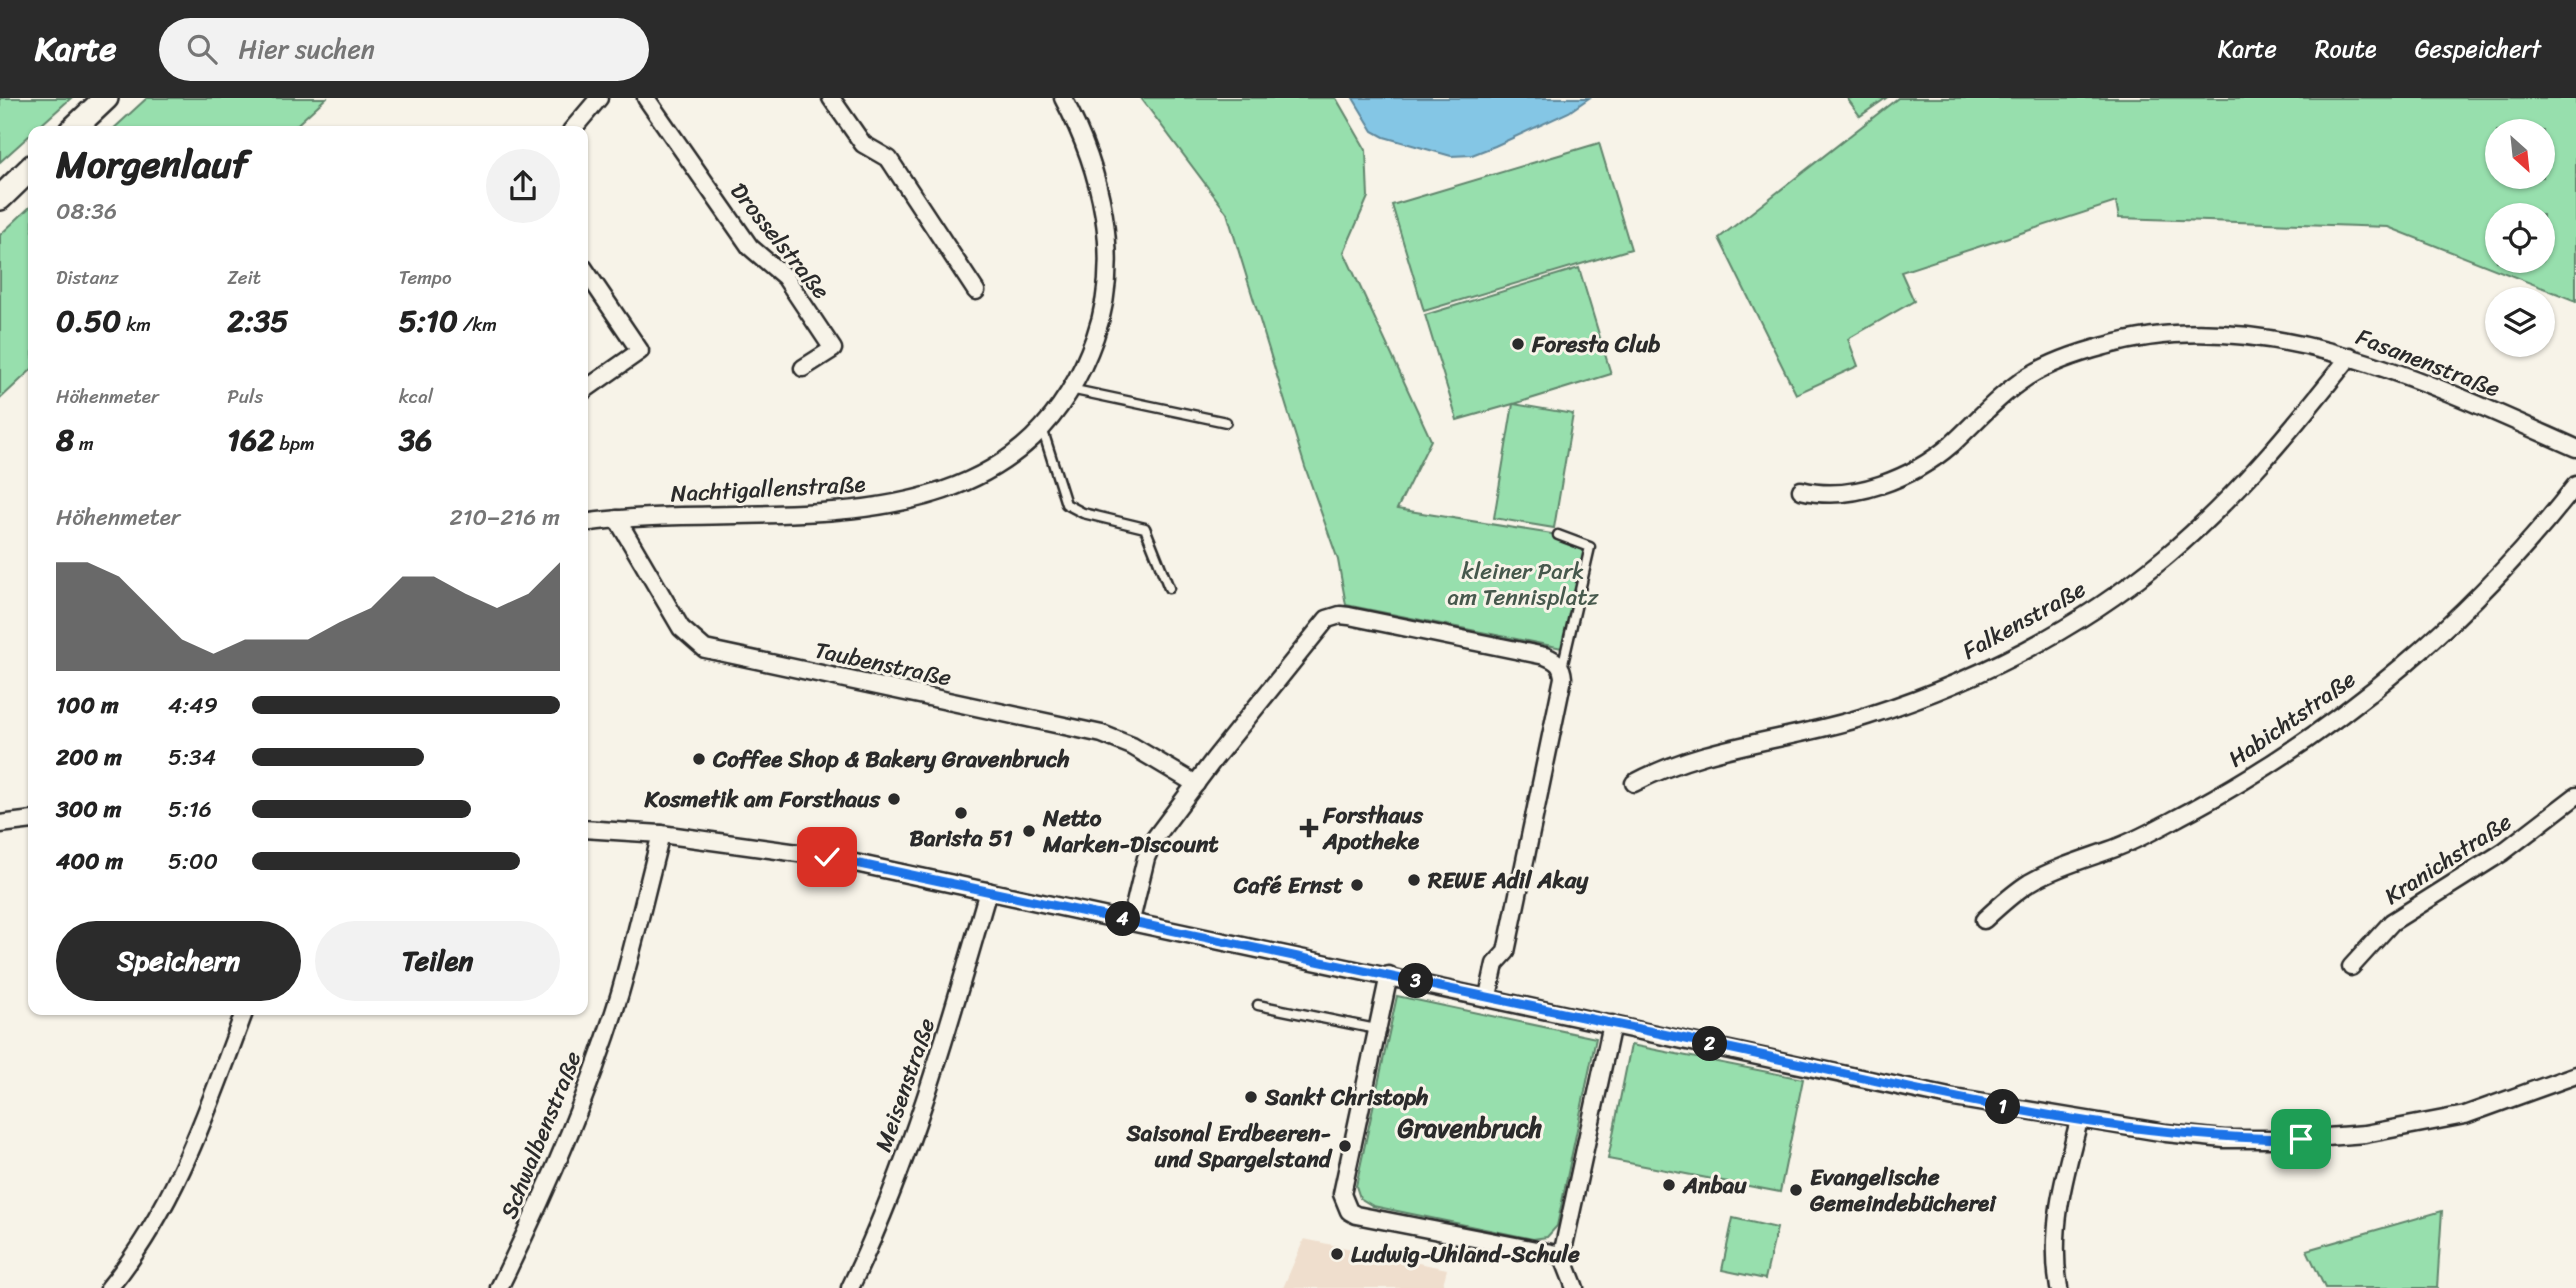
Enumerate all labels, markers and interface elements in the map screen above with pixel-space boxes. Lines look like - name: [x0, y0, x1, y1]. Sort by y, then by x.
- search box: [159, 18, 649, 81]
- text: Karte: [35, 20, 117, 78]
- text: Hier suchen: [239, 26, 375, 72]
- text: Karte: [2218, 28, 2277, 70]
- text: Route: [2315, 28, 2377, 70]
- text: Gespeichert: [2415, 28, 2541, 70]
- icon: search: [183, 30, 221, 68]
- north arrow: [2485, 119, 2555, 189]
- map controls: [2485, 119, 2555, 357]
- text: Morgenlauf: [56, 131, 248, 198]
- button: share: [486, 149, 560, 223]
- street label: Drosselstraße: [719, 173, 841, 309]
- text: 08:36: [56, 191, 117, 232]
- button: locate: [2485, 203, 2555, 273]
- text: Distanz: [56, 261, 119, 294]
- text: Zeit: [227, 261, 261, 294]
- text: Tempo: [399, 261, 452, 294]
- button: layers: [2485, 287, 2555, 357]
- text: 0.50: [56, 294, 121, 348]
- text: 2:35: [227, 294, 289, 348]
- text: 5:10: [399, 294, 458, 348]
- text: km: [121, 308, 151, 341]
- text: /km: [458, 308, 497, 341]
- street label: Fasanenstraße: [2350, 317, 2506, 409]
- place label: Foresta Club: [1531, 324, 1660, 365]
- marker: Foresta Club: [1510, 336, 1526, 352]
- text: Höhenmeter: [56, 380, 159, 413]
- text: Puls: [227, 380, 263, 413]
- text: kcal: [399, 380, 433, 413]
- text: 8: [56, 413, 74, 467]
- text: 162: [227, 413, 275, 467]
- text: 36: [399, 413, 432, 467]
- text: m: [74, 427, 94, 460]
- text: bpm: [275, 427, 315, 460]
- street label: Nachtigallenstraße: [670, 463, 866, 515]
- text: Höhenmeter: [56, 497, 180, 538]
- text: 210–216 m: [449, 497, 560, 538]
- park label: kleiner Park am Tennisplatz: [1448, 551, 1599, 618]
- street label: Falkenstraße: [1954, 569, 2094, 671]
- street label: Taubenstraße: [811, 630, 955, 699]
- street label: Habichtstraße: [2219, 659, 2365, 778]
- text: 100 m: [56, 685, 119, 726]
- text: 4:49: [168, 685, 218, 726]
- text: 200 m: [56, 737, 122, 778]
- text: 5:34: [168, 737, 216, 778]
- place label: Coffee Shop & Bakery Gravenbruch: [712, 739, 1070, 780]
- marker: Coffee Shop & Bakery Gravenbruch: [691, 751, 707, 767]
- place label: Kosmetik am Forsthaus: [643, 779, 881, 820]
- text: 300 m: [56, 789, 121, 830]
- text: 5:16: [168, 789, 212, 830]
- marker: Kosmetik am Forsthaus: [886, 791, 902, 807]
- place label: Forsthaus Apotheke: [1322, 795, 1423, 862]
- place label: Netto Marken-Discount: [1042, 798, 1219, 865]
- street label: Kranichstraße: [2376, 802, 2520, 916]
- marker: Barista 51: [953, 805, 969, 821]
- place label: Barista 51: [909, 818, 1013, 859]
- marker: Forsthaus Apotheke: [1301, 820, 1317, 836]
- marker: Netto Marken-Discount: [1021, 823, 1037, 839]
- pin: [797, 827, 857, 887]
- icon: check: [808, 838, 846, 876]
- text: 400 m: [56, 841, 123, 882]
- text: 5:00: [168, 841, 218, 882]
- place label: REWE Adil Akay: [1427, 860, 1589, 901]
- place label: Café Ernst: [1233, 865, 1343, 906]
- marker: REWE Adil Akay: [1406, 872, 1422, 888]
- marker: Café Ernst: [1349, 877, 1365, 893]
- pin: 4: [1106, 902, 1140, 936]
- text: 4: [1117, 902, 1128, 935]
- button: Speichern: [56, 921, 301, 1001]
- button: Teilen: [315, 921, 560, 1001]
- pin: 3: [1398, 964, 1434, 998]
- text: 3: [1410, 964, 1421, 997]
- street label: Meisenstraße: [863, 1012, 947, 1157]
- pin: 2: [1692, 1026, 1728, 1062]
- text: 2: [1704, 1027, 1715, 1060]
- street label: Schwalbenstraße: [489, 1045, 593, 1225]
- place label: Sankt Christoph: [1264, 1077, 1428, 1118]
- marker: Sankt Christoph: [1243, 1089, 1259, 1105]
- pin: 1: [1986, 1090, 2021, 1124]
- text: 1: [1998, 1090, 2007, 1123]
- district label: Gravenbruch: [1398, 1105, 1543, 1151]
- pin: [2271, 1109, 2331, 1169]
- place label: Saisonal Erdbeeren- und Spargelstand: [1125, 1113, 1333, 1180]
- icon: arrive: [2282, 1120, 2320, 1158]
- marker: Saisonal Erdbeeren- und Spargelstand: [1337, 1138, 1353, 1154]
- place label: Evangelische Gemeindebücherei: [1809, 1157, 1997, 1224]
- place label: Anbau: [1682, 1165, 1747, 1206]
- marker: Anbau: [1661, 1177, 1677, 1193]
- marker: Evangelische Gemeindebücherei: [1788, 1182, 1804, 1198]
- place label: Ludwig-Uhland-Schule: [1351, 1234, 1580, 1275]
- marker: Ludwig-Uhland-Schule: [1329, 1246, 1345, 1262]

